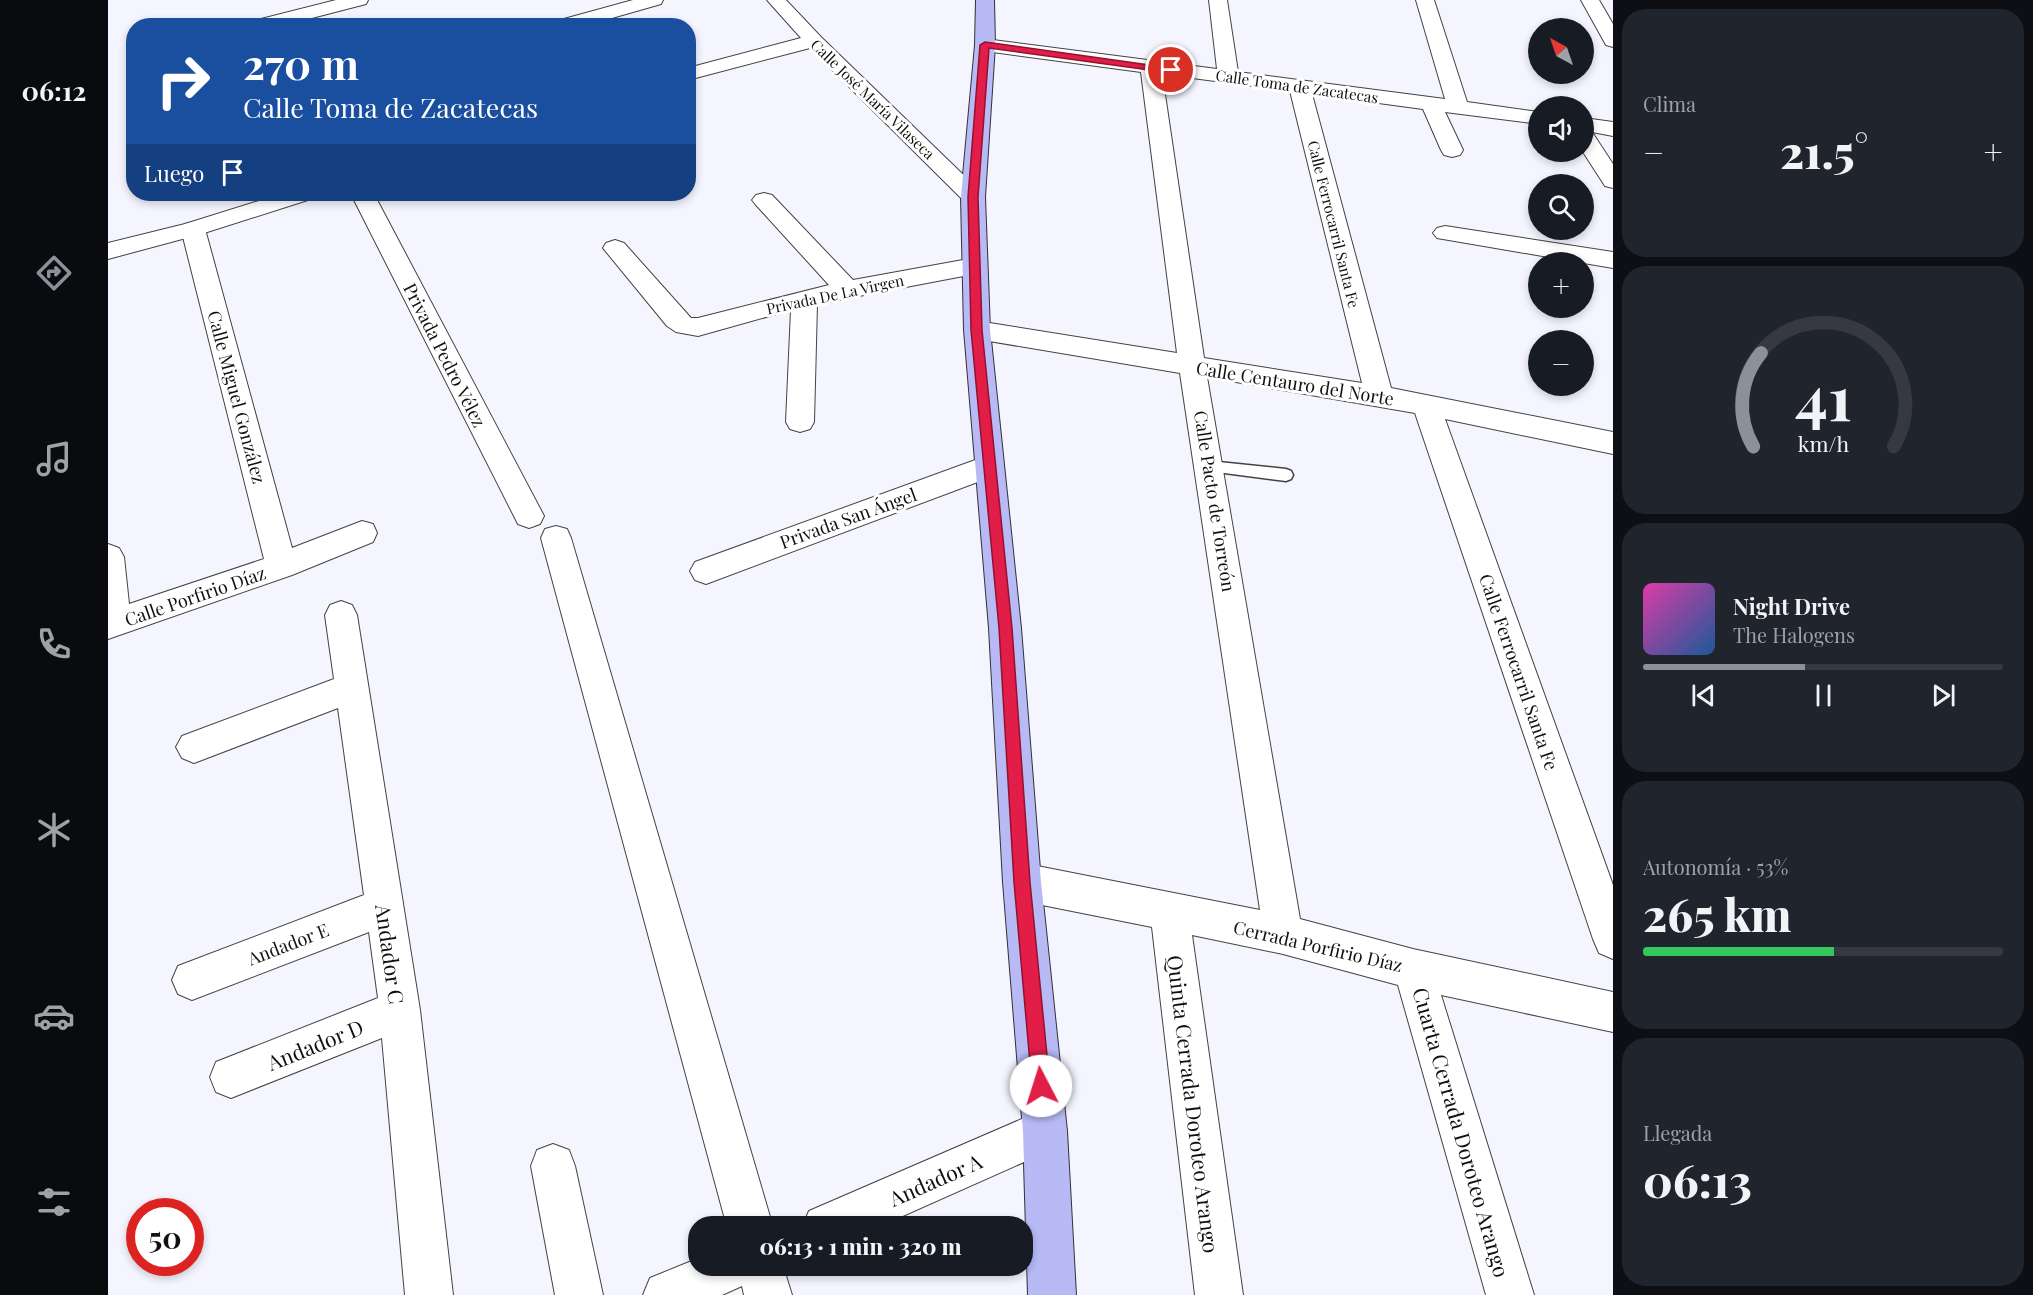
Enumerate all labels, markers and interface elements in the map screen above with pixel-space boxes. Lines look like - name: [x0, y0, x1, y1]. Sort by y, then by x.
- north arrow: [1528, 18, 1594, 84]
- map controls: [1528, 18, 1594, 396]
- text: 270 m: [243, 35, 359, 91]
- street label: Calle José María Vilaseca: [807, 35, 940, 164]
- icon: right: [144, 42, 222, 120]
- pin: [1145, 44, 1196, 95]
- icon: arrive: [1154, 53, 1187, 86]
- street label: Calle Toma de Zacatecas: [1214, 65, 1380, 107]
- text: 06:12: [22, 72, 86, 108]
- text: Calle Toma de Zacatecas: [243, 89, 538, 125]
- text: Clima: [1643, 90, 1696, 117]
- button: sound: [1528, 96, 1594, 162]
- text: 21.5°: [1780, 120, 1868, 180]
- text: −: [1643, 129, 1664, 173]
- text: +: [1984, 129, 2003, 173]
- street label: Calle Ferrocarril Santa Fe: [1304, 138, 1364, 310]
- icon: arrive: [216, 156, 249, 189]
- text: Luego: [144, 158, 204, 188]
- button: search: [1528, 174, 1594, 240]
- icon: directions: [33, 252, 75, 294]
- button: +: [1528, 252, 1594, 318]
- street label: Privada De La Virgen: [764, 270, 906, 318]
- street label: Privada Pedro Vélez: [398, 279, 492, 431]
- street label: Calle Miguel González: [202, 308, 272, 486]
- button: −: [1528, 330, 1594, 396]
- text: 41: [1795, 353, 1851, 437]
- street label: Calle Centauro del Norte: [1194, 356, 1396, 410]
- street label: Calle Pacto de Torreón: [1189, 409, 1241, 594]
- text: km/h: [1797, 430, 1849, 458]
- icon: music: [33, 438, 75, 480]
- street label: Privada San Ángel: [776, 482, 920, 554]
- street label: Calle Porfirio Díaz: [121, 561, 269, 631]
- street label: Calle Ferrocarril Santa Fe: [1474, 571, 1564, 773]
- text: Night Drive: [1733, 591, 1850, 621]
- text: The Halogens: [1733, 621, 1855, 648]
- icon: phone: [33, 623, 75, 665]
- icon: previous: [1687, 679, 1720, 712]
- icon: pause: [1807, 679, 1840, 712]
- icon: next: [1927, 679, 1960, 712]
- icon: climate: [33, 809, 75, 851]
- text: Autonomía · 53%: [1643, 853, 1788, 880]
- text: 265 km: [1643, 883, 1792, 943]
- street label: Andador C: [370, 901, 412, 1006]
- street label: Cerrada Porfirio Díaz: [1231, 915, 1405, 977]
- street label: Andador E: [243, 918, 332, 971]
- street label: Quinta Cerrada Doroteo Arango: [1162, 953, 1226, 1255]
- street label: Cuarta Cerrada Doroteo Arango: [1407, 984, 1517, 1280]
- icon: car: [33, 995, 75, 1037]
- street label: Andador D: [262, 1012, 367, 1076]
- position arrow: [1009, 1054, 1073, 1118]
- text: Llegada: [1643, 1119, 1712, 1146]
- street label: Andador A: [883, 1146, 987, 1212]
- text: 06:13: [1643, 1149, 1752, 1209]
- icon: filters: [33, 1181, 75, 1223]
- speed limit sign: 50: [126, 1198, 204, 1276]
- text: 06:13 · 1 min · 320 m: [759, 1231, 962, 1261]

